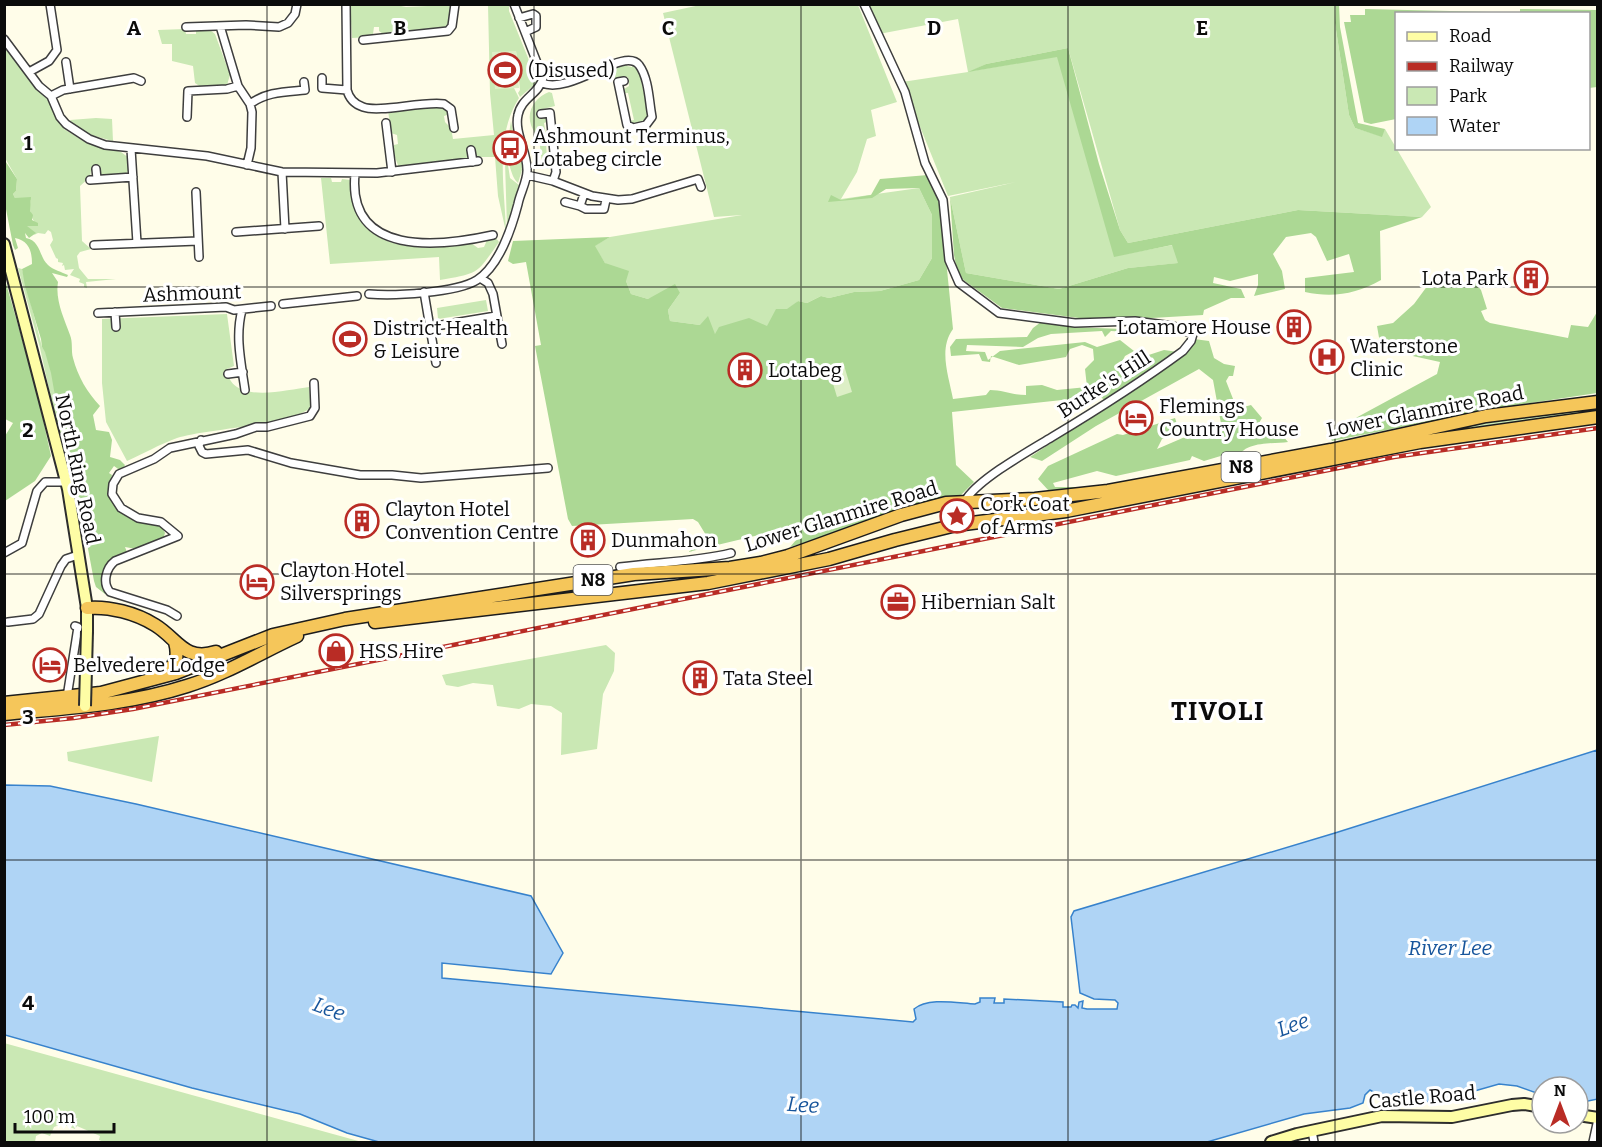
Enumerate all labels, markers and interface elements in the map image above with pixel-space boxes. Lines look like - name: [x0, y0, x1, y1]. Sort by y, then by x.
- legend: [1395, 12, 1590, 150]
- text: A: [127, 16, 142, 40]
- text: B: [394, 16, 407, 40]
- text: C: [662, 16, 674, 40]
- text: D: [927, 16, 941, 40]
- text: E: [1196, 16, 1208, 40]
- text: Road: [1449, 25, 1492, 47]
- sports icon: (Disused): [487, 52, 523, 88]
- text: Railway: [1449, 55, 1514, 77]
- place label: (Disused): [528, 58, 615, 82]
- text: Park: [1449, 85, 1488, 107]
- text: Water: [1449, 115, 1500, 137]
- place label: Ashmount Terminus, Lotabeg circle: [533, 124, 730, 171]
- bus stop icon: Ashmount Terminus, Lotabeg circle: [492, 130, 528, 166]
- text: 1: [24, 131, 33, 155]
- building icon: Lota Park: [1513, 260, 1549, 296]
- place label: Lota Park: [1422, 266, 1509, 290]
- street label: Ashmount: [142, 279, 242, 307]
- building icon: Lotamore House: [1276, 309, 1312, 345]
- place label: Lotamore House: [1117, 315, 1271, 339]
- place label: District Health & Leisure: [373, 316, 509, 363]
- sports icon: District Health & Leisure: [332, 321, 368, 357]
- place label: Waterstone Clinic: [1350, 334, 1458, 381]
- hospital icon: Waterstone Clinic: [1309, 339, 1345, 375]
- street label: Burke's Hill: [1053, 345, 1155, 423]
- building icon: Lotabeg: [727, 352, 763, 388]
- place label: Lotabeg: [768, 358, 842, 382]
- street label: Lower Glanmire Road: [1324, 380, 1526, 442]
- street label: North Ring Road: [50, 392, 106, 546]
- place label: Flemings Country House: [1159, 394, 1299, 441]
- hotel icon: Flemings Country House: [1118, 400, 1154, 436]
- text: 2: [22, 418, 34, 442]
- road number: N8: [1222, 452, 1260, 482]
- street label: Lower Glanmire Road: [742, 475, 940, 557]
- place label: Cork Coat of Arms: [980, 492, 1070, 539]
- place label: Clayton Hotel Convention Centre: [385, 497, 559, 544]
- place icon: Cork Coat of Arms: [939, 498, 975, 534]
- building icon: Clayton Hotel Convention Centre: [344, 503, 380, 539]
- building icon: Dunmahon: [570, 522, 606, 558]
- place label: Dunmahon: [611, 528, 717, 552]
- place label: Clayton Hotel Silversprings: [280, 558, 405, 605]
- hotel icon: Clayton Hotel Silversprings: [239, 564, 275, 600]
- road number: N8: [574, 565, 612, 595]
- office icon: Hibernian Salt: [880, 584, 916, 620]
- place label: Hibernian Salt: [921, 590, 1055, 614]
- shop icon: HSS Hire: [318, 633, 354, 669]
- place label: HSS Hire: [359, 639, 444, 663]
- hotel icon: Belvedere Lodge: [32, 647, 68, 683]
- place label: Belvedere Lodge: [73, 653, 225, 677]
- building icon: Tata Steel: [682, 660, 718, 696]
- place label: Tata Steel: [723, 666, 813, 690]
- district label: TIVOLI: [1171, 696, 1265, 727]
- text: 3: [22, 705, 34, 729]
- water label: River Lee: [1408, 935, 1493, 961]
- text: 4: [22, 991, 34, 1015]
- water label: Lee: [309, 991, 349, 1027]
- water label: Lee: [1273, 1007, 1313, 1043]
- north arrow: [1530, 1075, 1590, 1135]
- street label: Castle Road: [1367, 1080, 1477, 1114]
- text: N: [1554, 1081, 1566, 1100]
- water label: Lee: [786, 1091, 820, 1119]
- scale bar: [15, 1096, 114, 1134]
- text: 100 m: [24, 1106, 75, 1128]

